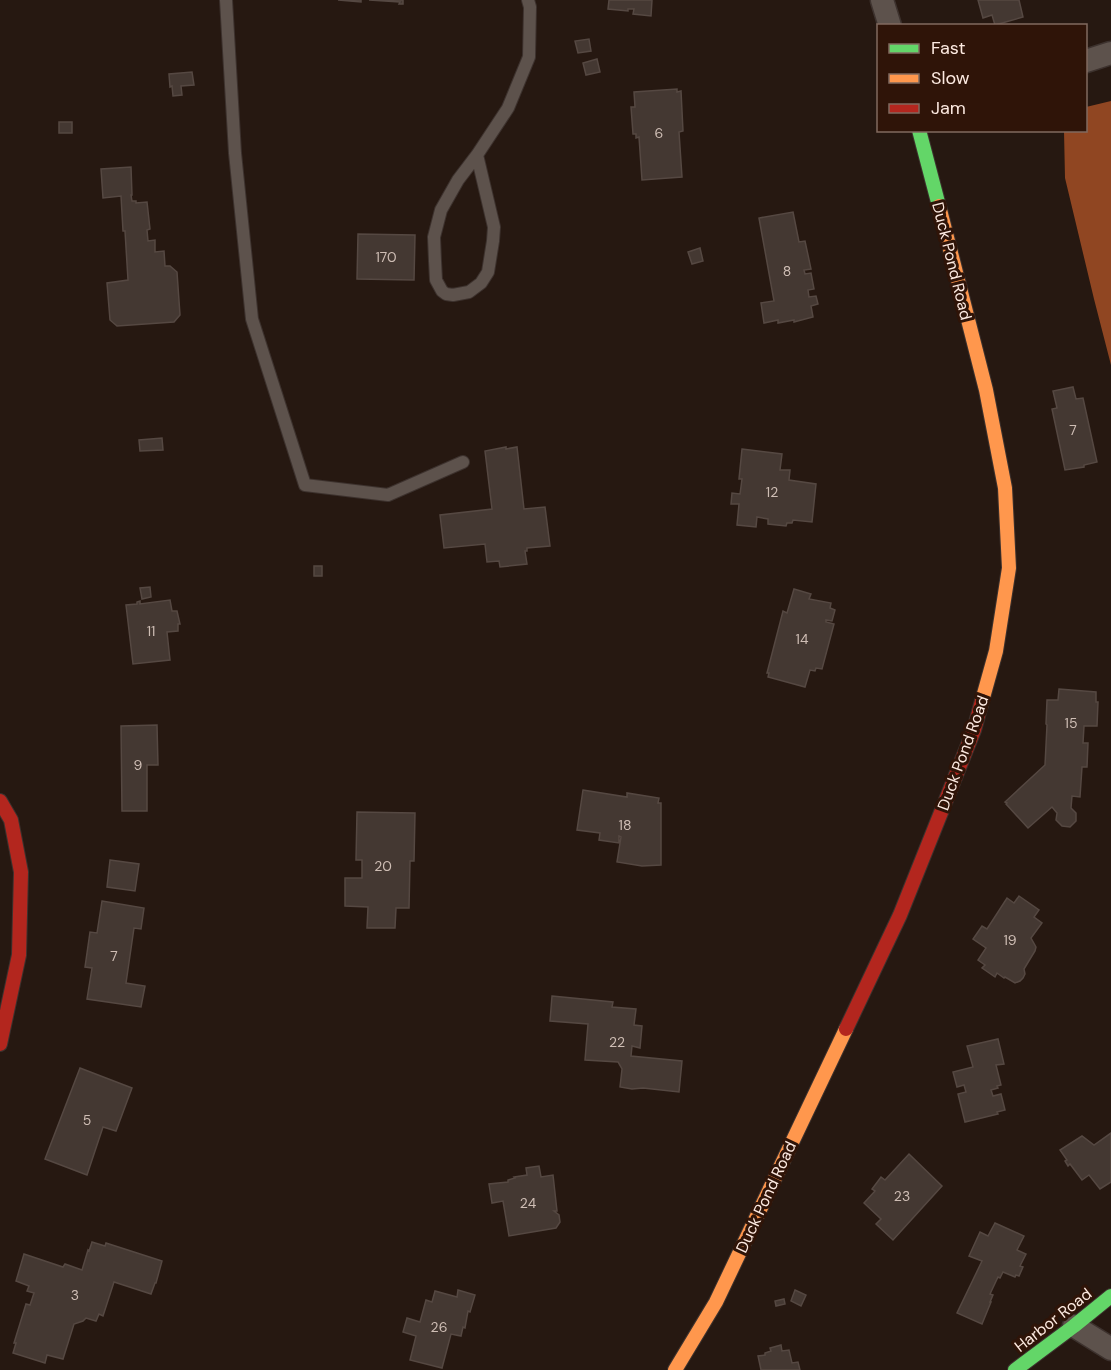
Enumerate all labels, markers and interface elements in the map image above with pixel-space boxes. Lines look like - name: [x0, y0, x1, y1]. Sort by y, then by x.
- legend: [877, 24, 1087, 132]
- text: Fast: [931, 36, 966, 60]
- text: Slow: [931, 66, 970, 90]
- text: Jam: [931, 96, 966, 120]
- house number: 6: [655, 124, 663, 142]
- street label: Duck Pond Road: [927, 200, 977, 322]
- house number: 170: [375, 248, 397, 266]
- house number: 8: [783, 262, 791, 280]
- house number: 7: [1069, 421, 1077, 439]
- house number: 12: [766, 483, 778, 501]
- house number: 11: [147, 622, 155, 640]
- house number: 14: [796, 630, 809, 648]
- street label: Duck Pond Road: [932, 693, 994, 813]
- house number: 15: [1065, 714, 1077, 732]
- house number: 9: [134, 756, 143, 774]
- house number: 18: [619, 816, 631, 834]
- house number: 20: [374, 857, 392, 875]
- house number: 19: [1003, 931, 1017, 949]
- house number: 7: [110, 947, 118, 965]
- house number: 22: [609, 1033, 625, 1051]
- house number: 5: [83, 1111, 91, 1129]
- street label: Duck Pond Road: [731, 1138, 801, 1256]
- house number: 23: [894, 1187, 910, 1205]
- house number: 24: [520, 1194, 537, 1212]
- street label: Harbor Road: [1010, 1283, 1096, 1357]
- house number: 3: [71, 1286, 79, 1304]
- house number: 26: [431, 1318, 447, 1336]

